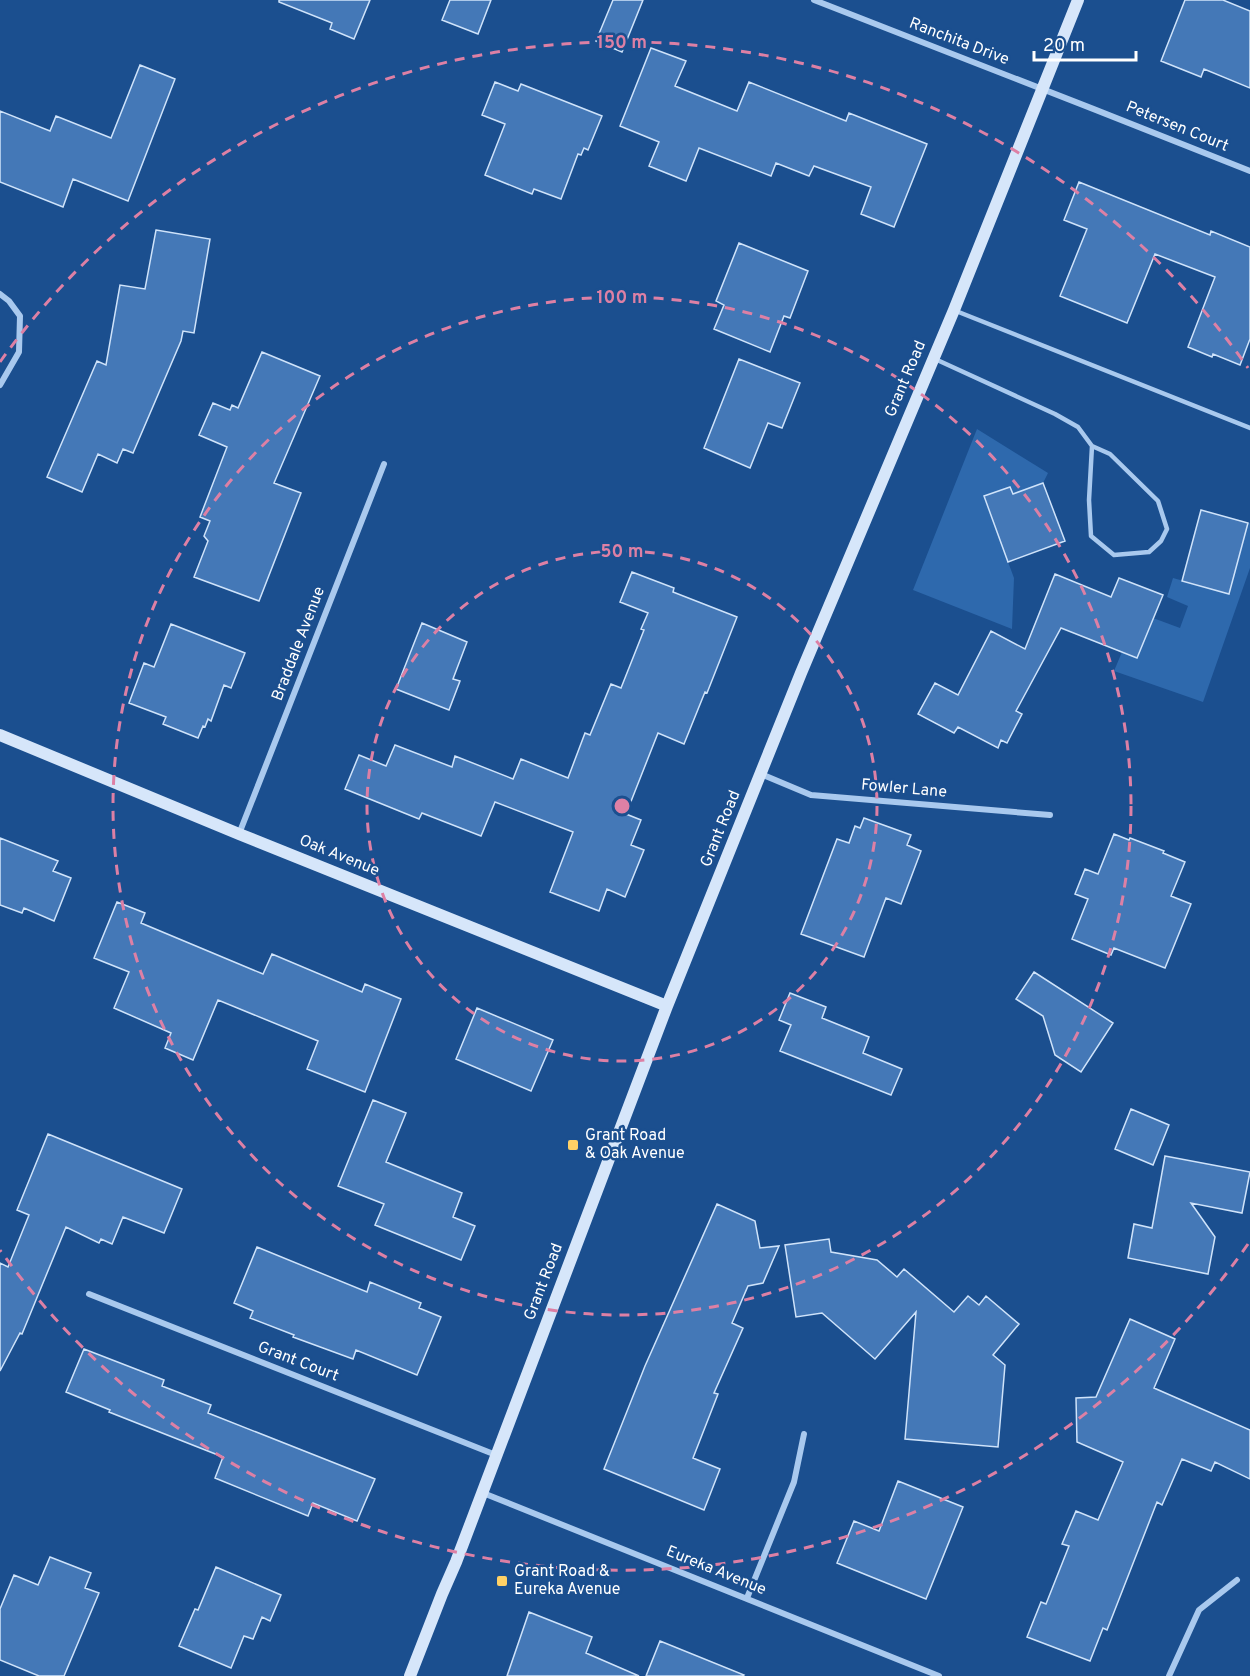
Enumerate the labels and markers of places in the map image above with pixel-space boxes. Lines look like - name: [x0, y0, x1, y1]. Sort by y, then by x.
- centre of rings: [612, 796, 632, 816]
- place label: Grant Road & Oak Avenue: [585, 1126, 685, 1164]
- marker: Grant Road & Oak Avenue: [566, 1138, 580, 1152]
- place label: Grant Road & Eureka Avenue: [514, 1562, 620, 1600]
- marker: Grant Road & Eureka Avenue: [495, 1574, 509, 1588]

